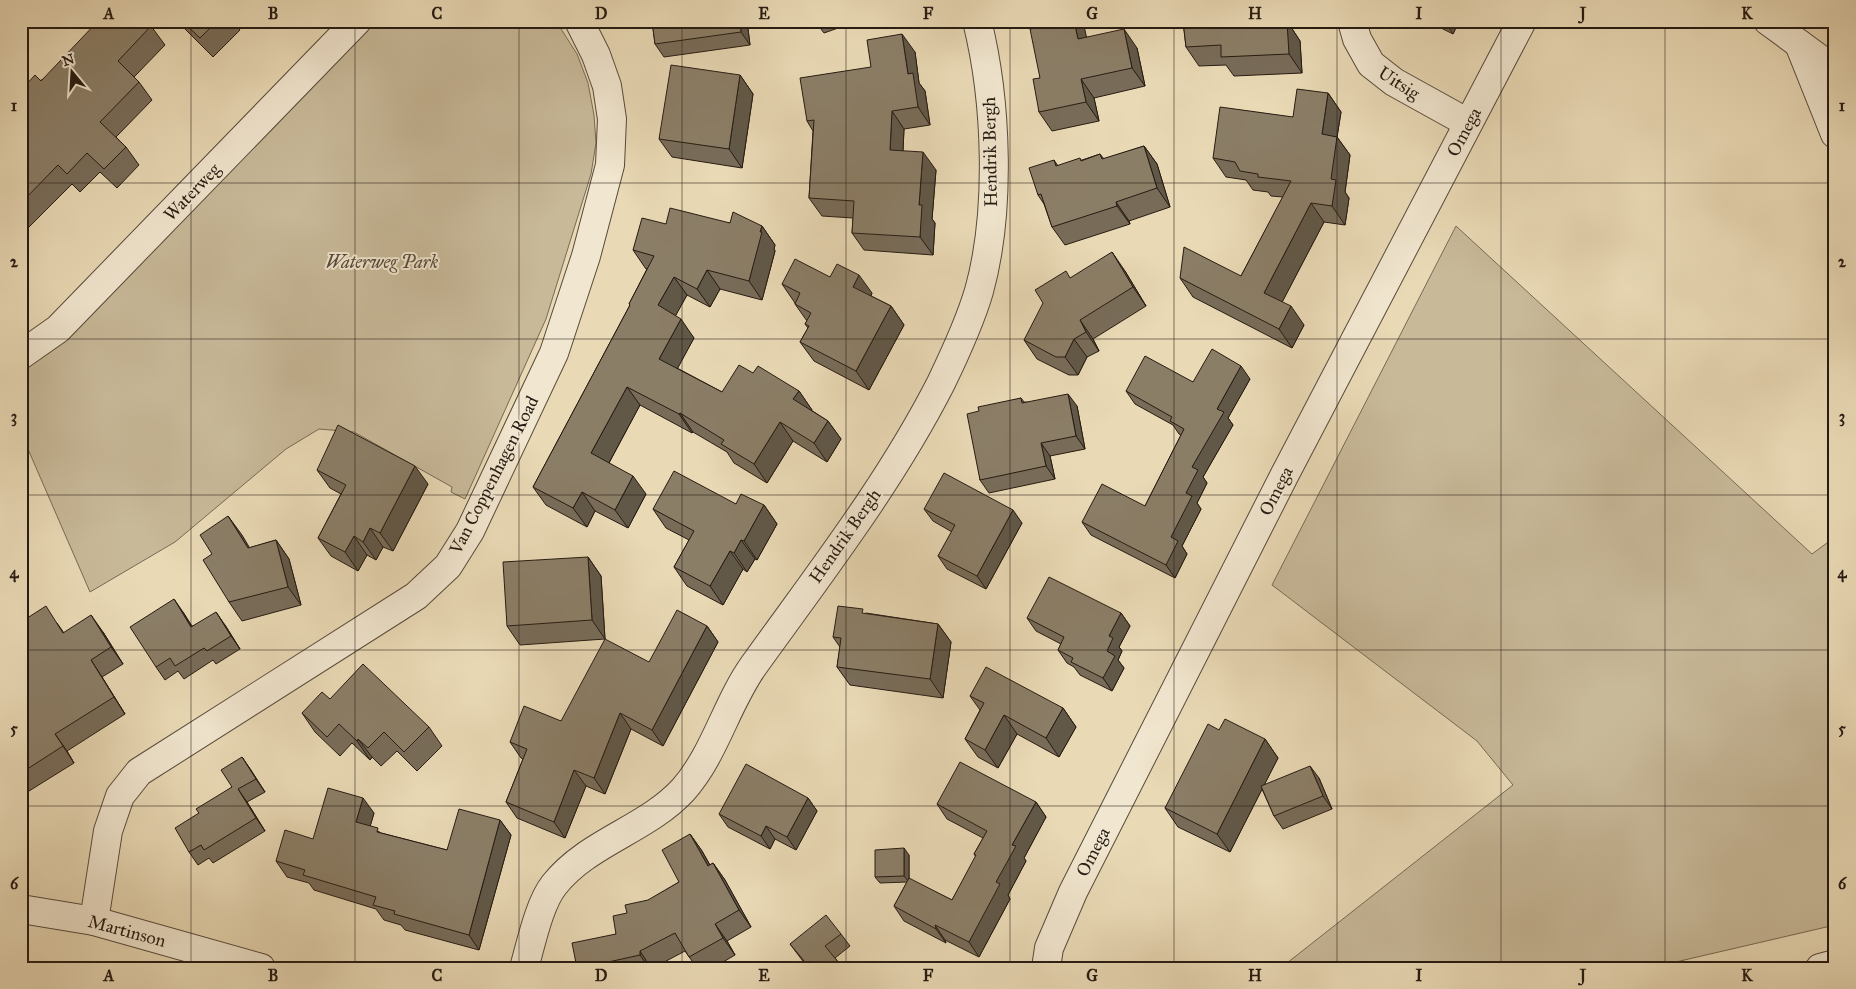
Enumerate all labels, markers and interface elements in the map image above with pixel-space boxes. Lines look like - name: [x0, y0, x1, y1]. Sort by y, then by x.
- text: A: [103, 4, 115, 23]
- text: B: [268, 4, 278, 23]
- text: C: [432, 4, 443, 23]
- text: D: [595, 4, 608, 23]
- text: E: [758, 4, 770, 23]
- text: F: [923, 4, 934, 23]
- text: G: [1086, 4, 1098, 23]
- text: H: [1248, 4, 1262, 23]
- text: I: [1416, 4, 1423, 23]
- text: J: [1578, 4, 1587, 24]
- text: K: [1741, 4, 1753, 23]
- north arrow: [48, 48, 98, 98]
- text: N: [60, 50, 77, 70]
- street label: Uitsig: [1373, 61, 1425, 106]
- text: 1: [11, 96, 18, 115]
- text: 1: [1839, 96, 1846, 115]
- street label: Hendrik Bergh: [978, 97, 1003, 207]
- street label: Omega: [1442, 103, 1487, 161]
- street label: Waterweg: [159, 158, 226, 226]
- park label: Waterweg Park: [326, 251, 438, 273]
- text: 2: [10, 252, 19, 271]
- text: 2: [1838, 252, 1847, 271]
- street label: Van Coppenhagen Road: [444, 392, 544, 559]
- text: 3: [11, 407, 17, 427]
- text: 3: [1839, 407, 1845, 427]
- street label: Omega: [1254, 462, 1299, 520]
- street label: Hendrik Bergh: [804, 485, 886, 588]
- text: 4: [10, 563, 20, 583]
- text: 4: [1838, 563, 1848, 583]
- text: 5: [10, 719, 18, 738]
- text: 5: [1838, 719, 1846, 738]
- street label: Omega: [1071, 823, 1116, 881]
- text: 6: [10, 874, 19, 893]
- text: 6: [1838, 874, 1847, 893]
- street label: Martinson: [86, 910, 168, 952]
- text: A: [103, 966, 115, 985]
- text: B: [268, 966, 278, 985]
- text: C: [432, 966, 443, 985]
- text: D: [595, 966, 608, 985]
- text: E: [758, 966, 770, 985]
- text: F: [923, 966, 934, 985]
- text: G: [1086, 966, 1098, 985]
- text: H: [1248, 966, 1262, 985]
- text: I: [1416, 966, 1423, 985]
- text: J: [1578, 966, 1587, 986]
- text: K: [1741, 966, 1753, 985]

